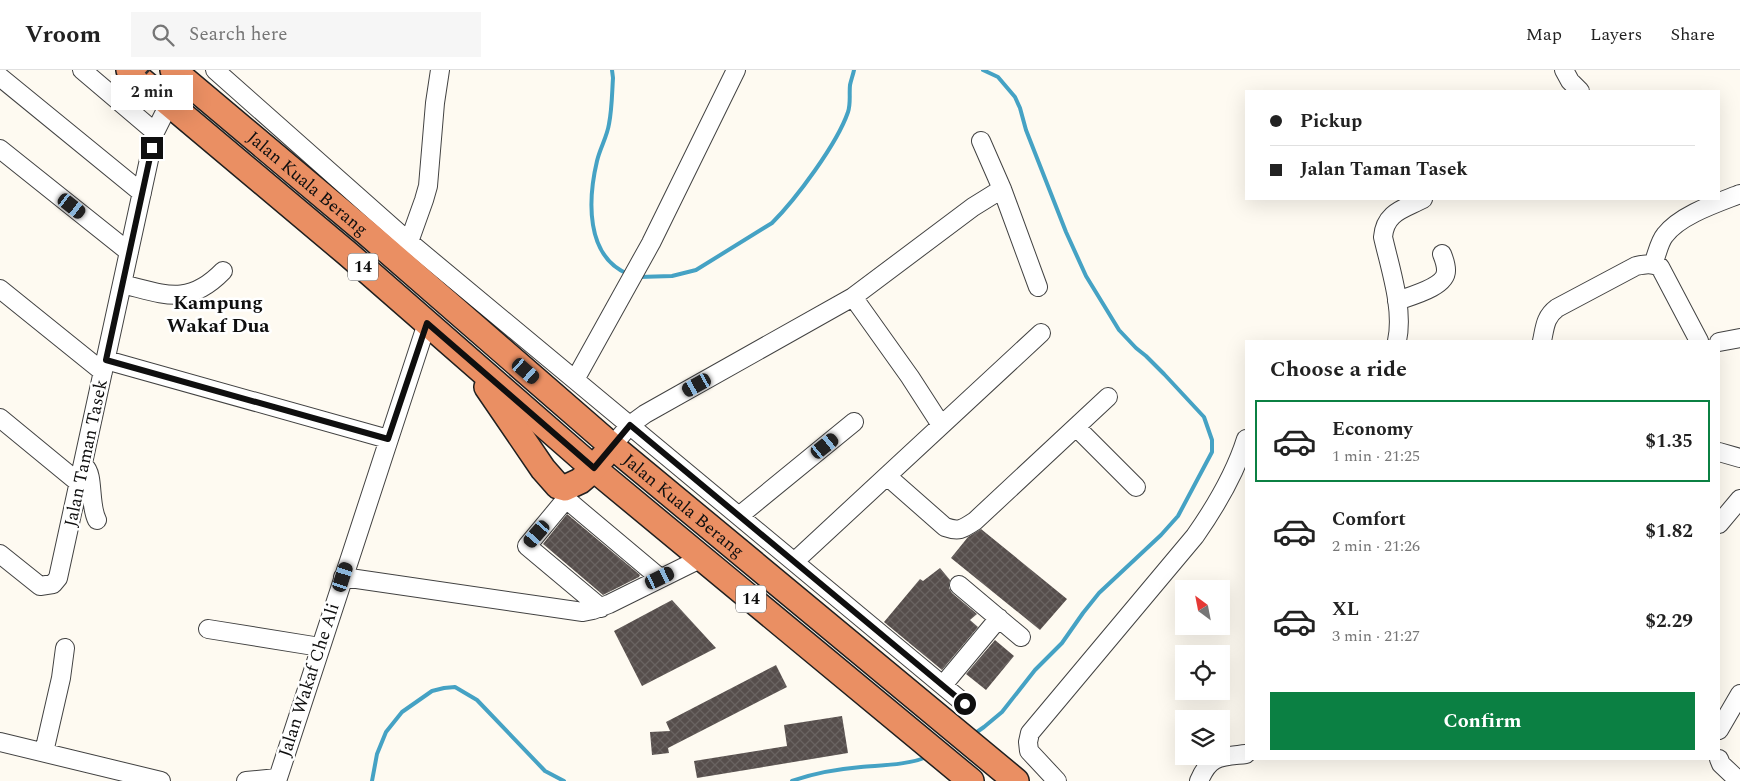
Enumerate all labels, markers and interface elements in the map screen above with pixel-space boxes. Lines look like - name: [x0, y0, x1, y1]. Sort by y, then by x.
- search box: [131, 12, 481, 57]
- text: Vroom: [25, 17, 101, 53]
- text: Search here: [189, 20, 288, 49]
- icon: search: [149, 21, 177, 49]
- text: Map: [1526, 21, 1562, 48]
- text: Layers: [1590, 21, 1642, 48]
- text: Share: [1670, 21, 1715, 48]
- callout: 2 min: [111, 75, 193, 110]
- text: 2 min: [131, 80, 173, 104]
- text: Pickup: [1300, 107, 1362, 136]
- street label: Jalan Kuala Berang: [241, 124, 374, 242]
- route end: [141, 137, 163, 159]
- text: Jalan Taman Tasek: [1300, 155, 1468, 184]
- car: [55, 191, 88, 221]
- road number: 14: [348, 253, 378, 280]
- district label: Kampung Wakaf Dua: [166, 288, 270, 341]
- text: Choose a ride: [1270, 353, 1407, 386]
- car: [509, 355, 542, 387]
- car: [680, 371, 713, 399]
- street label: Jalan Taman Tasek: [57, 377, 115, 529]
- text: Economy: [1332, 415, 1413, 444]
- icon: car: [1272, 419, 1317, 464]
- text: $1.35: [1645, 427, 1693, 456]
- car: [808, 431, 841, 461]
- text: 1 min · 21:25: [1332, 444, 1420, 468]
- street label: Jalan Kuala Berang: [617, 447, 750, 564]
- text: Comfort: [1332, 505, 1406, 534]
- icon: car: [1272, 509, 1317, 554]
- text: $1.82: [1645, 517, 1693, 546]
- car: [521, 518, 552, 550]
- text: 2 min · 21:26: [1332, 534, 1420, 558]
- car: [331, 560, 354, 594]
- car: [643, 565, 676, 591]
- north arrow: [1175, 580, 1230, 635]
- map controls: [1175, 580, 1230, 765]
- road number: 14: [736, 586, 766, 612]
- text: XL: [1332, 595, 1359, 624]
- icon: car: [1272, 599, 1317, 644]
- street label: Jalan Wakaf Che Ali: [271, 600, 347, 760]
- text: $2.29: [1645, 607, 1693, 636]
- text: 3 min · 21:27: [1332, 624, 1420, 648]
- button: locate: [1175, 645, 1230, 700]
- button: Confirm: [1270, 692, 1695, 750]
- route start: [954, 693, 976, 715]
- button: layers: [1175, 710, 1230, 765]

